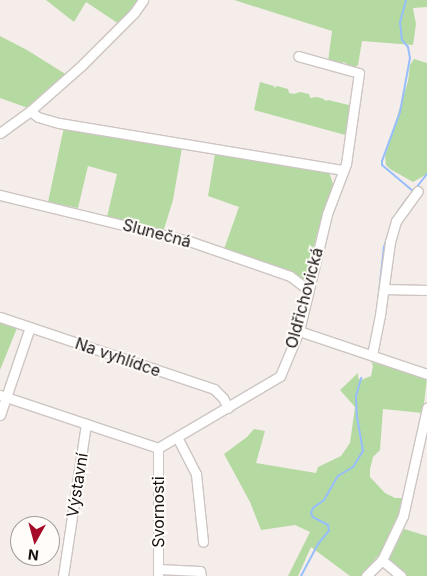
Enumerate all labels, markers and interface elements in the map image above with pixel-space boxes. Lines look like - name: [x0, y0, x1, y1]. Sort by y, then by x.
- street label: Slunečná: [121, 215, 193, 251]
- street label: Oldřichovická: [281, 245, 327, 351]
- street label: Na vyhlídce: [73, 333, 163, 381]
- street label: Výstavní: [62, 451, 92, 519]
- street label: Svornosti: [148, 476, 168, 548]
- north arrow: [10, 516, 60, 566]
- text: N: [27, 546, 40, 564]

